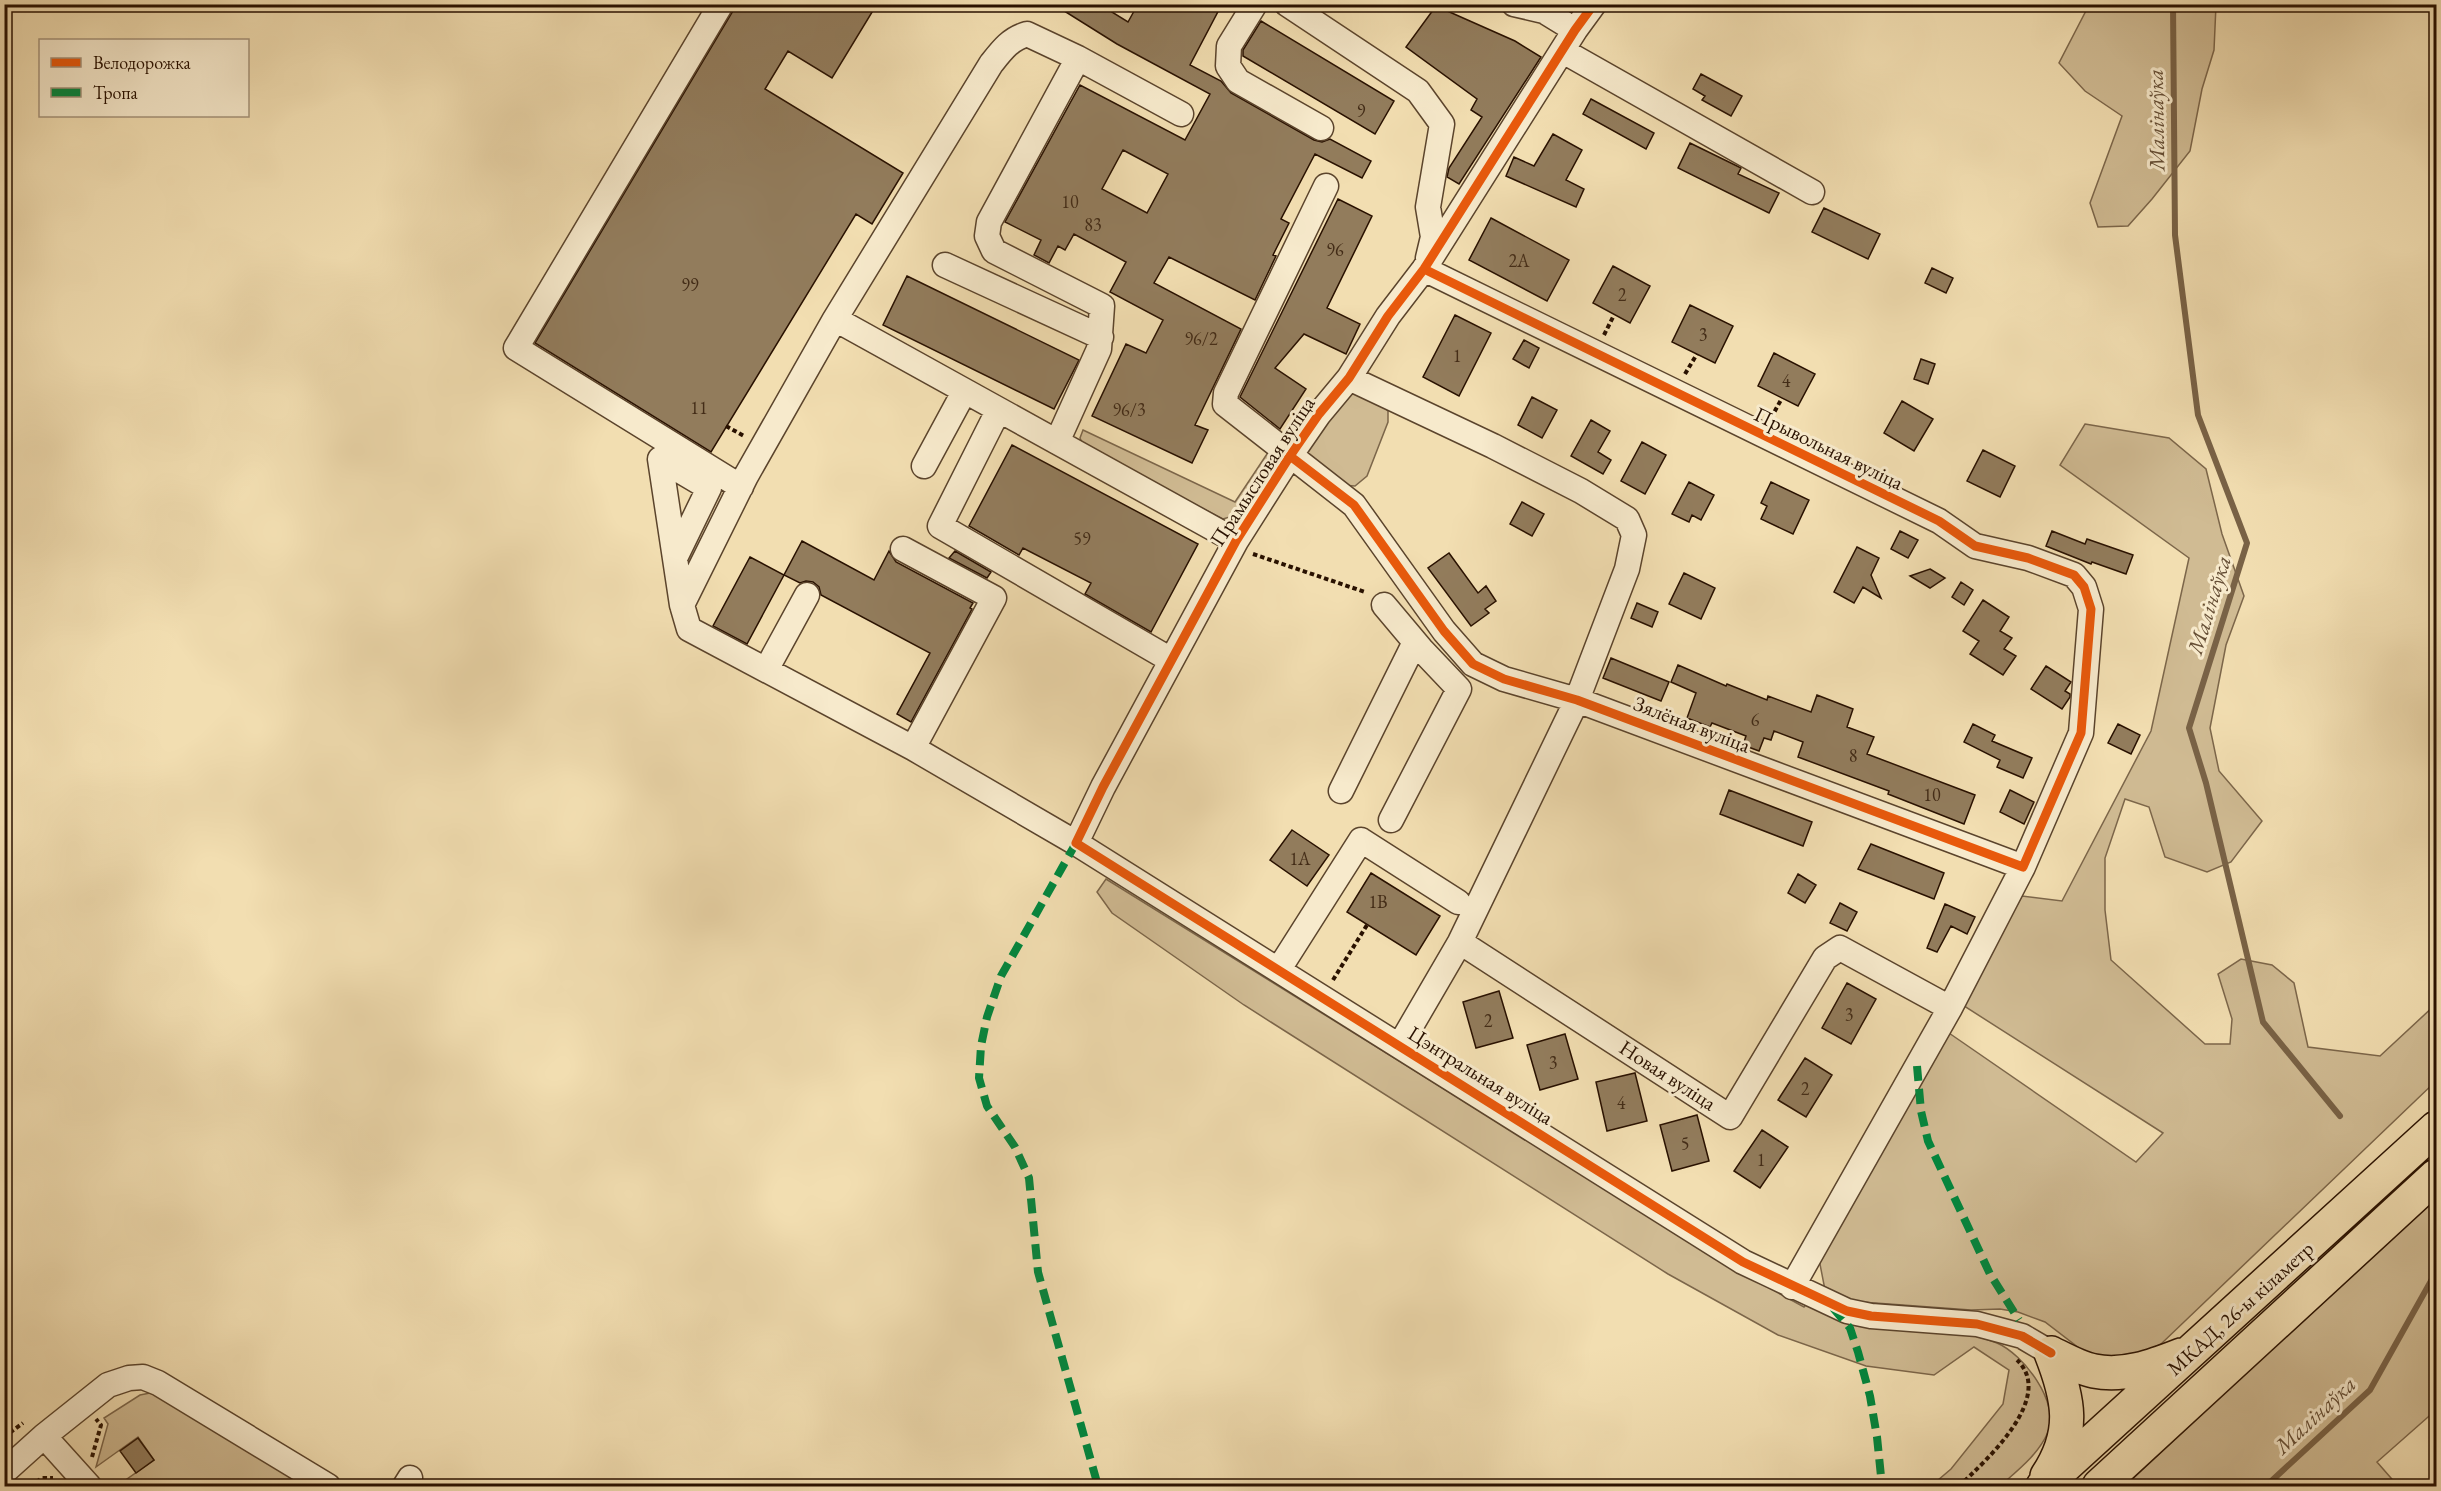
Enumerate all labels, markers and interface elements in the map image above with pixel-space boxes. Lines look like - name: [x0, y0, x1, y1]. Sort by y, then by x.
- legend: [39, 39, 249, 117]
- text: Велодорожка: [93, 51, 192, 74]
- water label: Малінаўка: [2141, 69, 2171, 173]
- text: Тропа: [93, 81, 139, 104]
- house number: 9: [1357, 99, 1366, 122]
- house number: 10: [1061, 190, 1079, 213]
- house number: 83: [1084, 213, 1102, 236]
- house number: 96: [1326, 238, 1344, 261]
- house number: 2А: [1508, 249, 1530, 272]
- house number: 99: [681, 273, 699, 296]
- house number: 2: [1618, 283, 1627, 306]
- house number: 3: [1699, 323, 1707, 346]
- house number: 96/2: [1184, 327, 1218, 350]
- house number: 1: [1453, 344, 1461, 367]
- house number: 4: [1782, 369, 1791, 392]
- street label: Прамысловая вуліца: [1203, 390, 1321, 551]
- house number: 11: [690, 396, 708, 419]
- house number: 96/3: [1112, 398, 1146, 421]
- street label: Прывольная вуліца: [1750, 400, 1909, 496]
- house number: 59: [1073, 527, 1091, 550]
- water label: Малінаўка: [2180, 552, 2238, 660]
- street label: Зялёная вуліца: [1630, 689, 1755, 759]
- house number: 6: [1751, 708, 1760, 731]
- house number: 8: [1849, 744, 1857, 767]
- house number: 10: [1923, 783, 1941, 806]
- house number: 1А: [1289, 847, 1311, 870]
- house number: 1В: [1368, 890, 1388, 913]
- house number: 3: [1845, 1003, 1853, 1026]
- house number: 2: [1484, 1009, 1493, 1032]
- street label: Цэнтральная вуліца: [1403, 1020, 1559, 1131]
- street label: Новая вуліца: [1615, 1034, 1722, 1117]
- house number: 3: [1549, 1051, 1557, 1074]
- house number: 2: [1801, 1077, 1810, 1100]
- house number: 4: [1617, 1091, 1626, 1114]
- house number: 5: [1681, 1132, 1689, 1155]
- house number: 1: [1757, 1148, 1765, 1171]
- street label: МКАД, 26-ы кіламетр: [2161, 1235, 2319, 1381]
- water label: Малінаўка: [2266, 1370, 2362, 1462]

